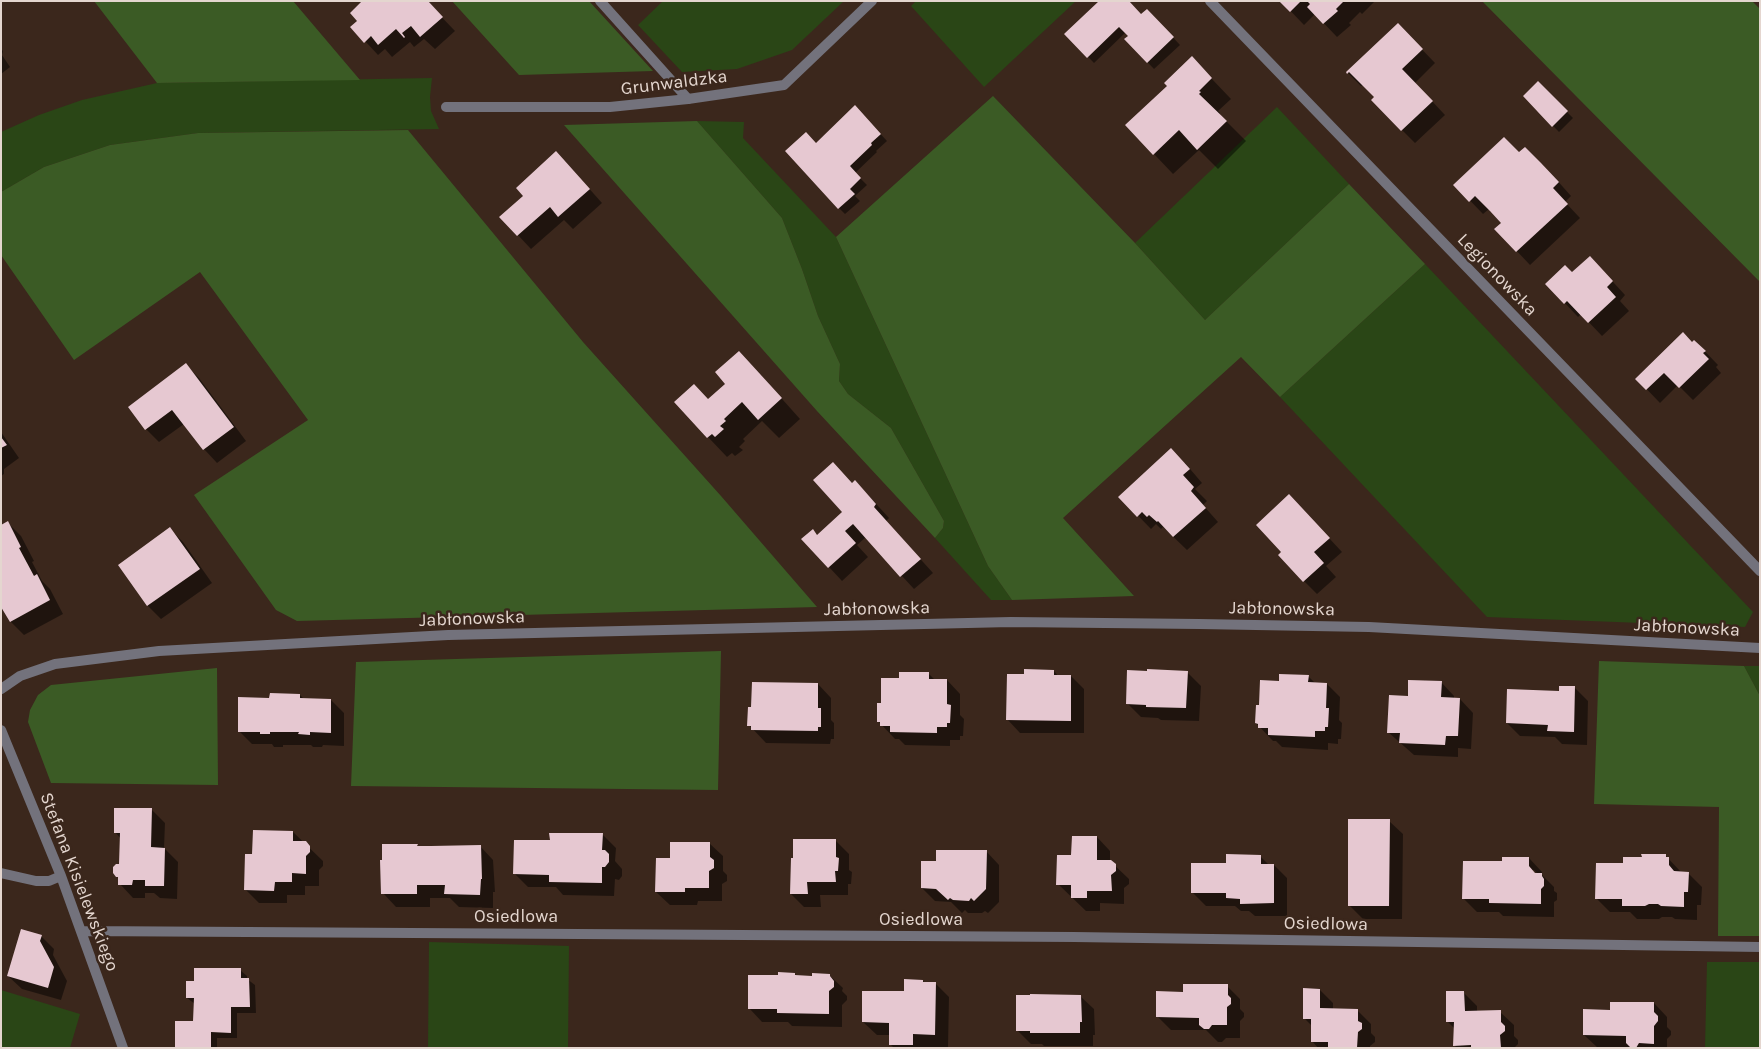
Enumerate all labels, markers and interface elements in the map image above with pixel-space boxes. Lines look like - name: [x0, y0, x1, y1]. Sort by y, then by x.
- street label: Grunwaldzka: [620, 66, 728, 100]
- street label: Legionowska: [1452, 229, 1542, 321]
- street label: Jabłonowska: [824, 597, 930, 621]
- street label: Jabłonowska: [1229, 597, 1335, 621]
- street label: Jabłonowska: [419, 606, 525, 632]
- street label: Jabłonowska: [1634, 614, 1740, 642]
- street label: Stefana Kisielewskiego: [35, 789, 123, 975]
- street label: Osiedlowa: [474, 906, 558, 928]
- street label: Osiedlowa: [879, 909, 963, 931]
- street label: Osiedlowa: [1284, 912, 1368, 936]

